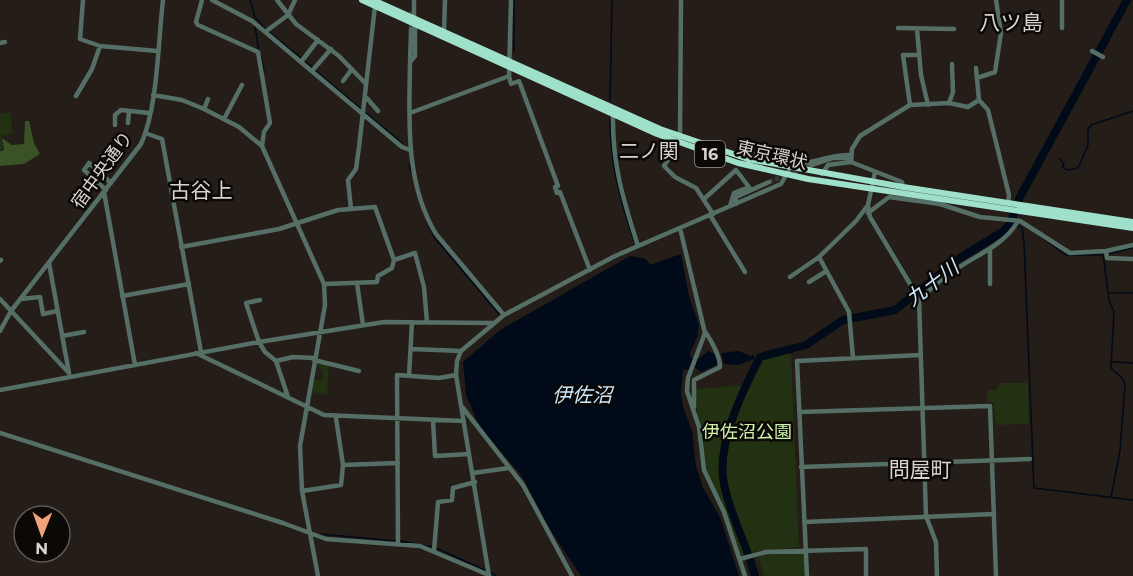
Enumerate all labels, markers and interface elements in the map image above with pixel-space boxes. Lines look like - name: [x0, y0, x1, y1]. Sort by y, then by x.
- district label: 八ツ島: [980, 10, 1043, 35]
- street label: 宿中央通り: [67, 127, 137, 213]
- street label: 東京環状: [734, 136, 810, 174]
- district label: 二ノ関: [619, 139, 679, 163]
- road number: 16: [695, 141, 725, 167]
- district label: 古谷上: [170, 178, 233, 203]
- water label: 九十川: [901, 254, 965, 311]
- water label: 伊佐沼: [552, 383, 615, 407]
- park label: 伊佐沼公園: [702, 421, 792, 443]
- district label: 問屋町: [889, 457, 952, 482]
- north arrow: [12, 504, 72, 564]
- text: N: [35, 539, 48, 558]

